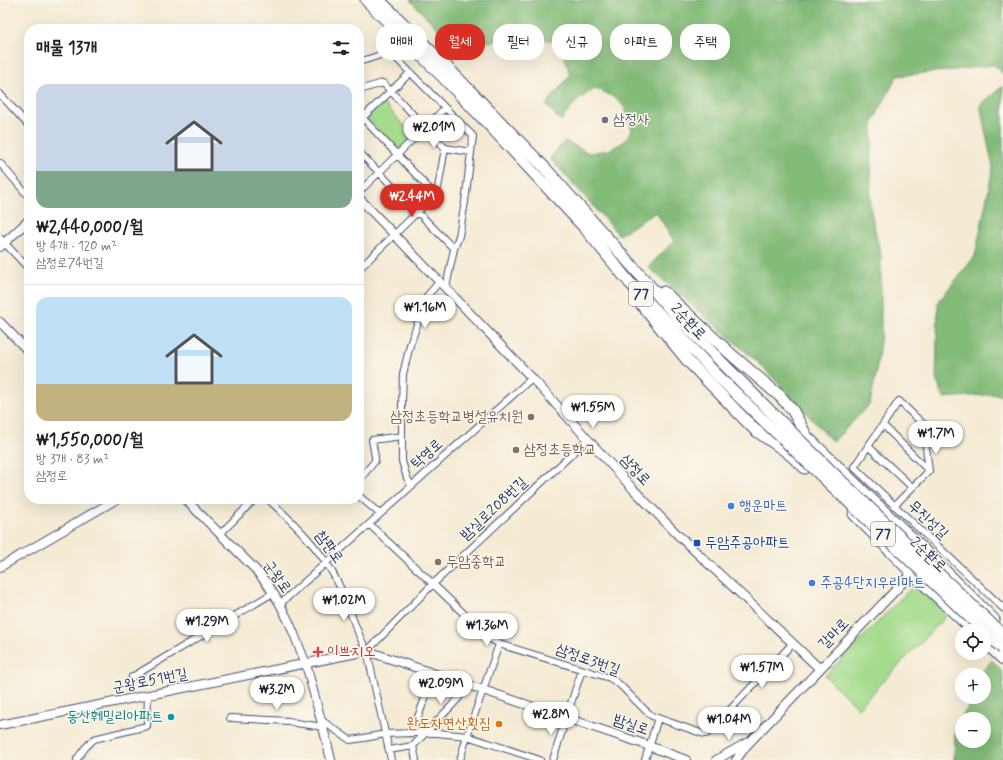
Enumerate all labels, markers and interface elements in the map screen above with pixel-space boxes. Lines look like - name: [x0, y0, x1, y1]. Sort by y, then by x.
- chip: 매매: [376, 24, 427, 60]
- chip: 월세: [435, 24, 485, 60]
- chip: 필터: [493, 24, 544, 60]
- chip: 신규: [552, 24, 602, 60]
- chip: 아파트: [610, 24, 672, 60]
- chip: 주택: [680, 24, 730, 60]
- text: 매물 13개: [36, 37, 97, 59]
- icon: filters: [330, 37, 352, 59]
- icon: home: [158, 110, 230, 182]
- place label: 삼정사: [613, 110, 649, 130]
- pin: ₩2.01M: [401, 115, 467, 149]
- marker: 삼정사: [600, 115, 610, 125]
- text: ₩2.01M: [412, 119, 456, 136]
- pin: ₩2.44M: [379, 184, 445, 218]
- text: ₩2.44M: [389, 188, 435, 205]
- text: ₩2,440,000/월: [36, 216, 143, 238]
- text: 방 4개 · 120 m²: [36, 238, 117, 255]
- text: 삼정로74번길: [36, 255, 104, 272]
- road number: 77: [629, 282, 653, 306]
- pin: ₩1.16M: [392, 295, 458, 329]
- text: ₩1.16M: [404, 299, 446, 316]
- street label: 2순환로: [666, 299, 710, 345]
- icon: home: [158, 323, 230, 395]
- pin: ₩1.55M: [560, 395, 626, 429]
- text: ₩1.55M: [571, 399, 615, 416]
- place label: 삼정초등학교병설유치원: [390, 407, 523, 427]
- marker: 삼정초등학교병설유치원: [526, 412, 536, 422]
- pin: ₩1.7M: [908, 421, 964, 455]
- text: ₩1.7M: [917, 425, 955, 442]
- text: ₩1,550,000/월: [36, 429, 143, 451]
- street label: 탁영로: [407, 434, 447, 474]
- place label: 삼정초등학교: [524, 440, 596, 460]
- marker: 삼정초등학교: [511, 445, 521, 455]
- street label: 삼정로: [615, 450, 655, 490]
- text: 방 3개 · 83 m²: [36, 451, 109, 468]
- text: 삼정로: [36, 468, 67, 485]
- street label: 밤실로208번길: [456, 473, 532, 545]
- place label: 행운마트: [739, 496, 787, 516]
- street label: 무진성길: [904, 496, 952, 544]
- marker: 행운마트: [726, 501, 736, 511]
- road number: 77: [871, 522, 895, 546]
- street label: 참판로: [310, 526, 348, 568]
- place label: 두암주공아파트: [705, 533, 790, 553]
- street label: 2순환로: [905, 533, 951, 577]
- marker: 두암주공아파트: [692, 538, 702, 548]
- place label: 두암중학교: [446, 552, 506, 572]
- street label: 군왕로: [258, 556, 296, 598]
- marker: 두암중학교: [433, 557, 443, 567]
- place label: 주공4단지우리마트: [820, 573, 925, 593]
- marker: 주공4단지우리마트: [807, 578, 817, 588]
- pin: ₩1.02M: [311, 588, 377, 622]
- text: ₩1.02M: [322, 592, 366, 609]
- pin: ₩1.29M: [174, 609, 240, 643]
- text: ₩1.29M: [185, 613, 229, 630]
- pin: ₩1.36M: [454, 613, 520, 647]
- street label: 갈마로: [814, 614, 854, 654]
- text: ₩1.36M: [466, 617, 508, 634]
- map controls: [955, 624, 991, 748]
- button: locate: [955, 624, 991, 660]
- street label: 삼정로3번길: [553, 639, 623, 681]
- place label: 이쁘지오: [327, 642, 375, 662]
- marker: 이쁘지오: [312, 646, 324, 658]
- pin: ₩1.57M: [729, 655, 795, 689]
- text: ₩1.57M: [740, 659, 784, 676]
- street label: 군왕로51번길: [111, 664, 189, 698]
- button: +: [955, 668, 991, 704]
- pin: ₩2.09M: [408, 671, 474, 705]
- text: ₩2.09M: [418, 675, 464, 692]
- pin: ₩3.2M: [249, 677, 305, 711]
- text: ₩3.2M: [259, 681, 295, 698]
- pin: ₩2.8M: [523, 702, 579, 736]
- text: ₩2.8M: [532, 706, 570, 723]
- place label: 동산훼밀리아파트: [66, 707, 163, 727]
- pin: ₩1.04M: [696, 707, 762, 741]
- street label: 밤실로: [611, 710, 651, 740]
- text: ₩1.04M: [707, 711, 751, 728]
- marker: 동산훼밀리아파트: [166, 712, 176, 722]
- button: −: [955, 712, 991, 748]
- place label: 완도자연산횟집: [407, 714, 491, 734]
- marker: 완도자연산횟집: [494, 719, 504, 729]

